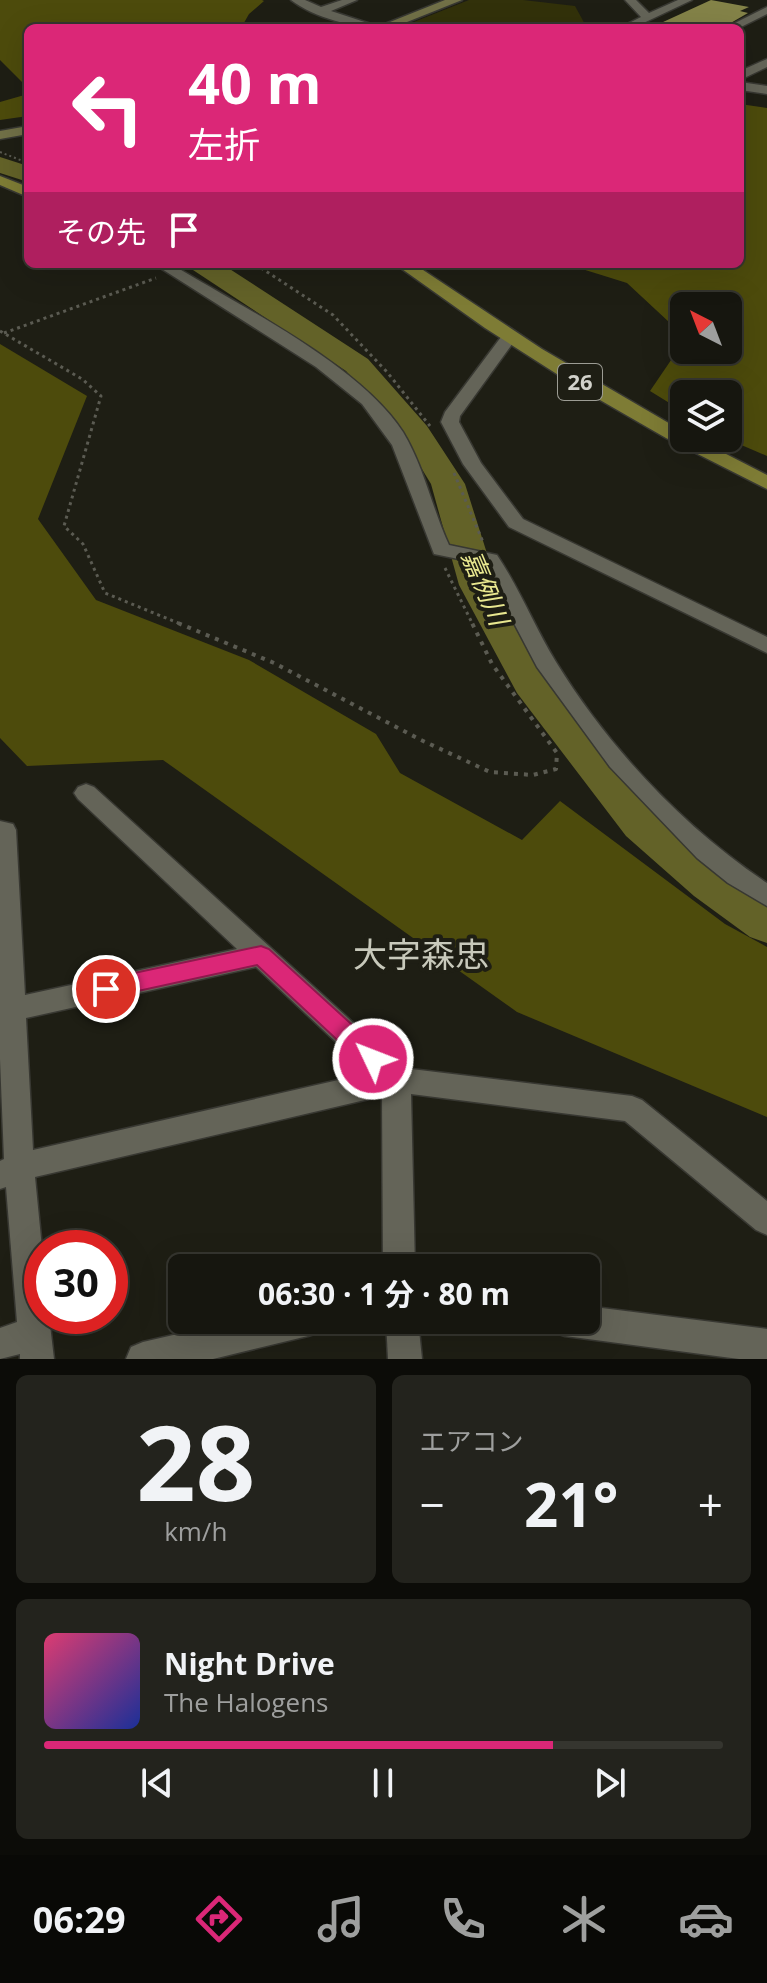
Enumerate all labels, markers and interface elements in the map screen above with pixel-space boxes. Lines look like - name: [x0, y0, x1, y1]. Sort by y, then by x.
- text: 40 m: [188, 44, 322, 120]
- icon: left: [56, 56, 160, 160]
- text: 左折: [188, 120, 260, 169]
- icon: arrive: [162, 208, 206, 252]
- text: その先: [56, 211, 146, 252]
- north arrow: [670, 292, 742, 364]
- map controls: [670, 292, 742, 452]
- road number: 26: [558, 364, 602, 400]
- button: layers: [670, 380, 742, 452]
- water label: 嘉例川: [454, 545, 519, 633]
- district label: 大字森忠: [353, 931, 489, 977]
- pin: [72, 955, 140, 1023]
- icon: arrive: [84, 967, 128, 1011]
- position arrow: [331, 1017, 415, 1101]
- speed limit sign: 30: [24, 1230, 128, 1334]
- text: 06:30 · 1 分 · 80 m: [258, 1273, 510, 1314]
- text: 28: [136, 1390, 255, 1531]
- text: エアコン: [420, 1423, 524, 1459]
- text: 21°: [524, 1463, 618, 1545]
- text: −: [420, 1474, 445, 1534]
- text: +: [698, 1474, 723, 1534]
- text: km/h: [164, 1513, 227, 1549]
- text: Night Drive: [164, 1643, 335, 1684]
- text: The Halogens: [164, 1684, 329, 1720]
- icon: previous: [135, 1761, 179, 1805]
- icon: pause: [361, 1761, 405, 1805]
- icon: next: [588, 1761, 632, 1805]
- icon: directions: [191, 1891, 247, 1947]
- icon: music: [313, 1891, 369, 1947]
- icon: phone: [435, 1891, 491, 1947]
- icon: climate: [556, 1891, 612, 1947]
- icon: car: [678, 1891, 734, 1947]
- text: 06:29: [33, 1895, 125, 1944]

